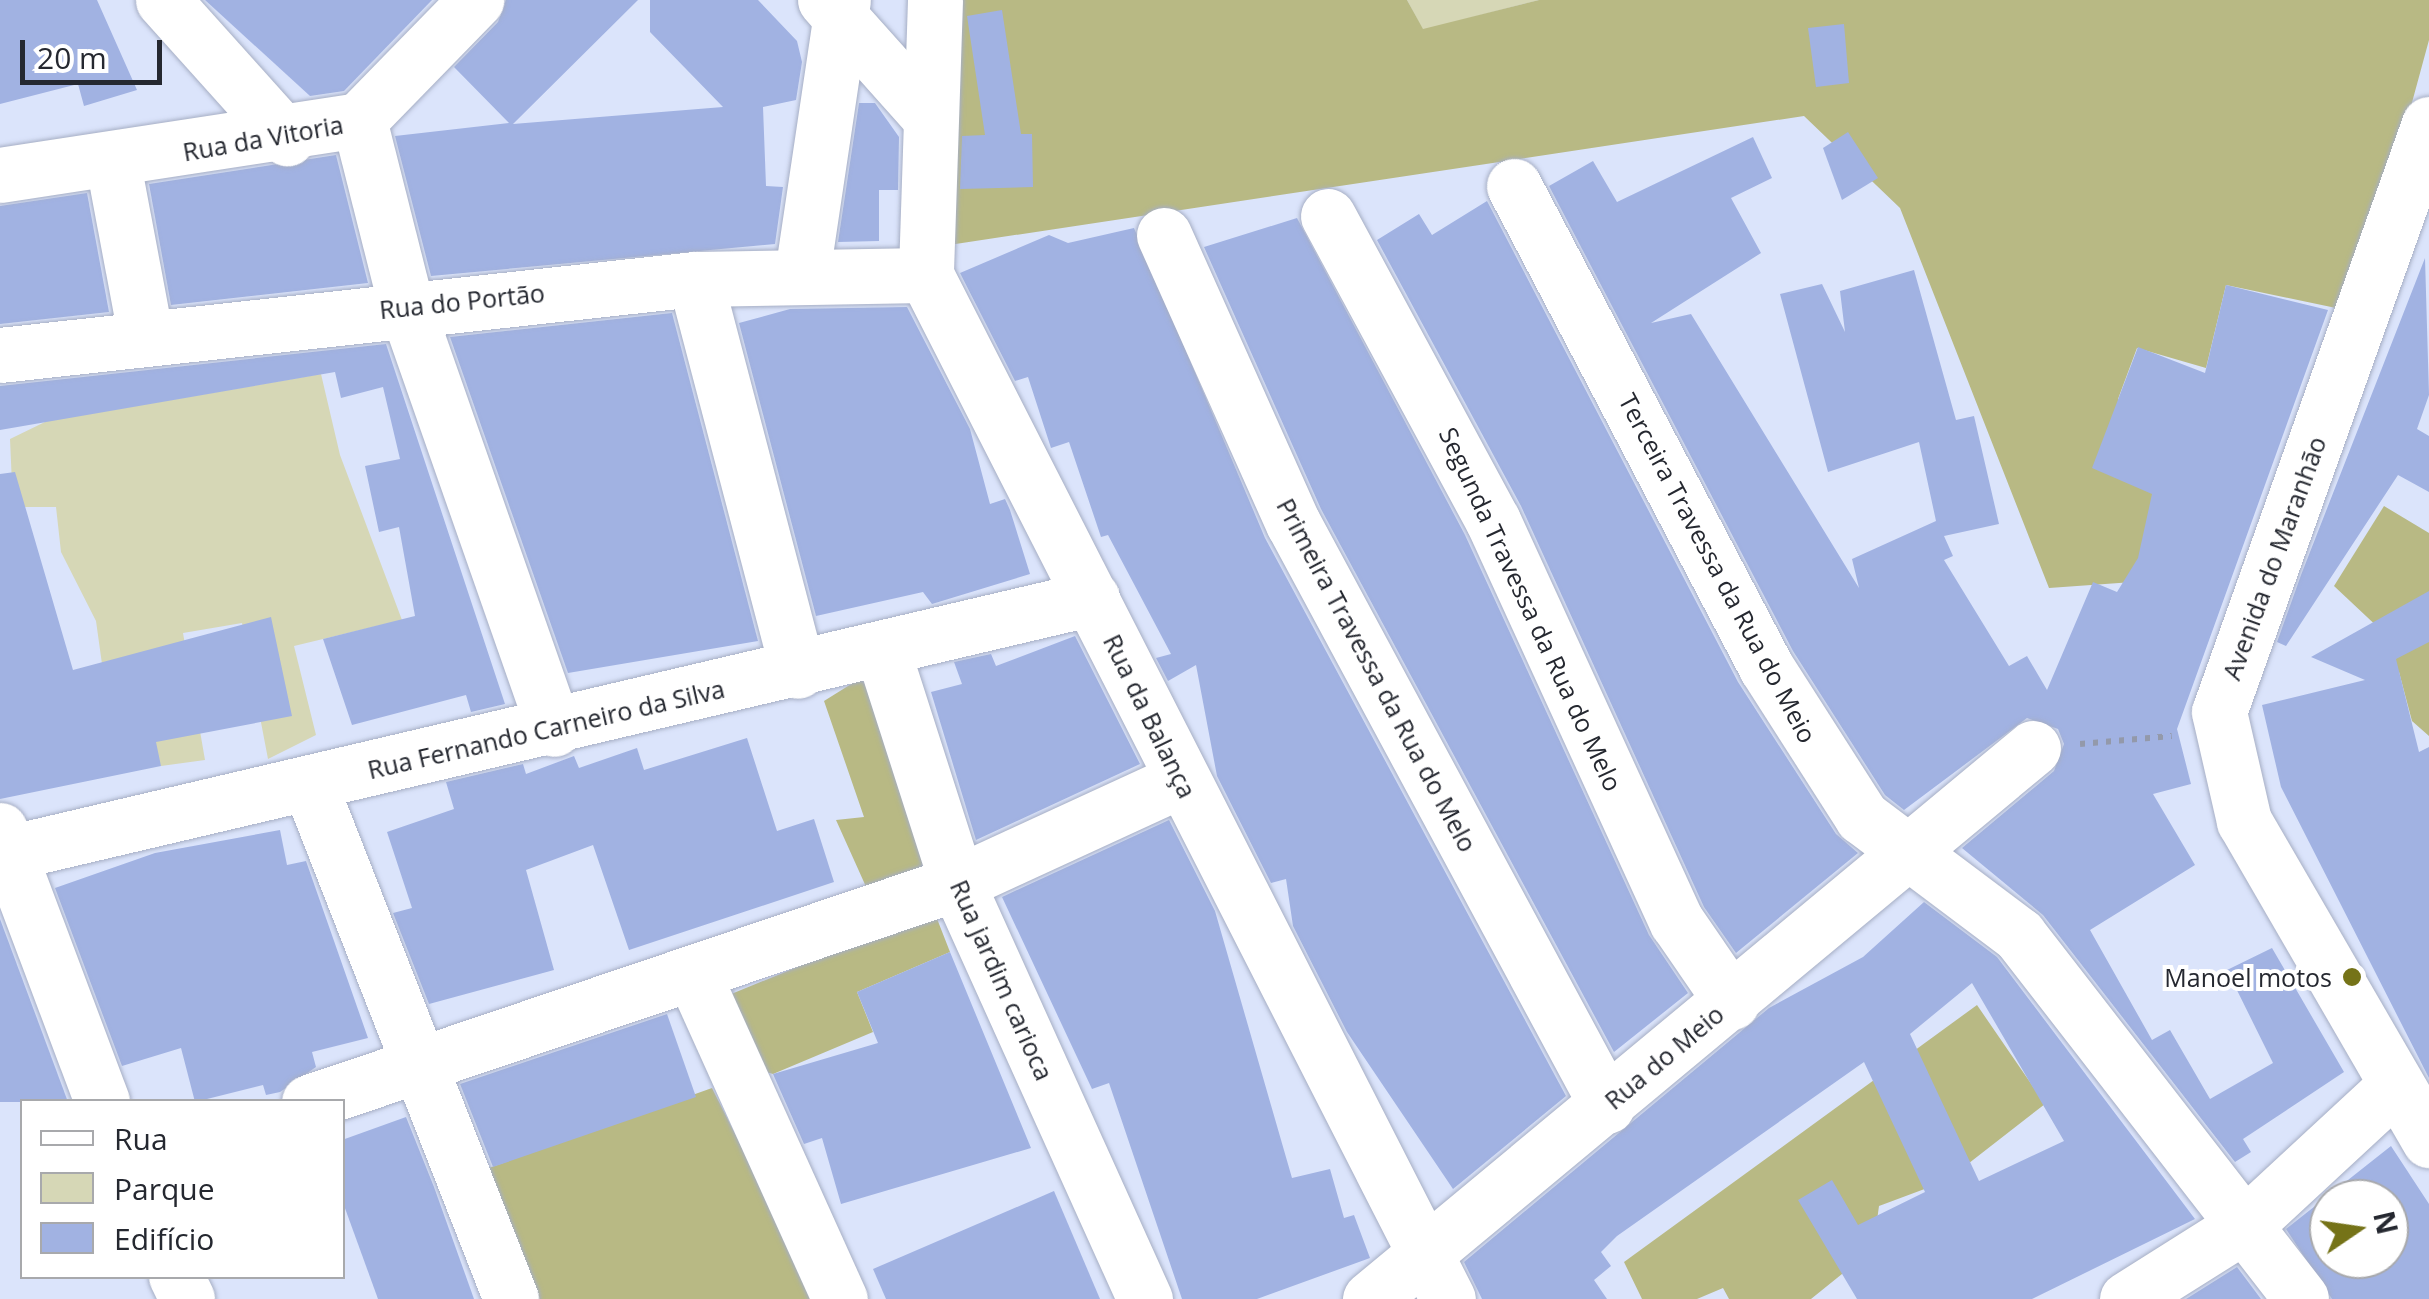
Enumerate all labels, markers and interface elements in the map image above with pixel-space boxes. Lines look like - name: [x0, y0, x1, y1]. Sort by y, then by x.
- scale bar: [25, 20, 168, 82]
- text: 20 m: [37, 37, 107, 78]
- street label: Rua da Vitoria: [180, 109, 346, 167]
- street label: Rua do Portão: [378, 277, 546, 325]
- street label: Terceira Travessa da Rua do Meio: [1613, 388, 1823, 748]
- street label: Segunda Travessa da Rua do Melo: [1433, 422, 1629, 796]
- street label: Avenida do Maranhão: [2216, 432, 2332, 684]
- street label: Primeira Travessa da Rua do Melo: [1271, 493, 1483, 857]
- street label: Rua da Balança: [1097, 629, 1203, 803]
- street label: Rua Fernando Carneiro da Silva: [365, 673, 727, 785]
- street label: Rua jardim carioca: [944, 875, 1060, 1085]
- place label: Manoel motos: [2164, 962, 2332, 992]
- marker: Manoel motos: [2341, 966, 2363, 988]
- street label: Rua do Meio: [1598, 999, 1730, 1115]
- legend: [20, 1099, 345, 1279]
- text: Rua: [114, 1118, 168, 1159]
- text: Parque: [114, 1168, 215, 1209]
- north arrow: [2309, 1179, 2409, 1279]
- text: N: [2365, 1207, 2407, 1238]
- text: Edifício: [114, 1218, 214, 1259]

